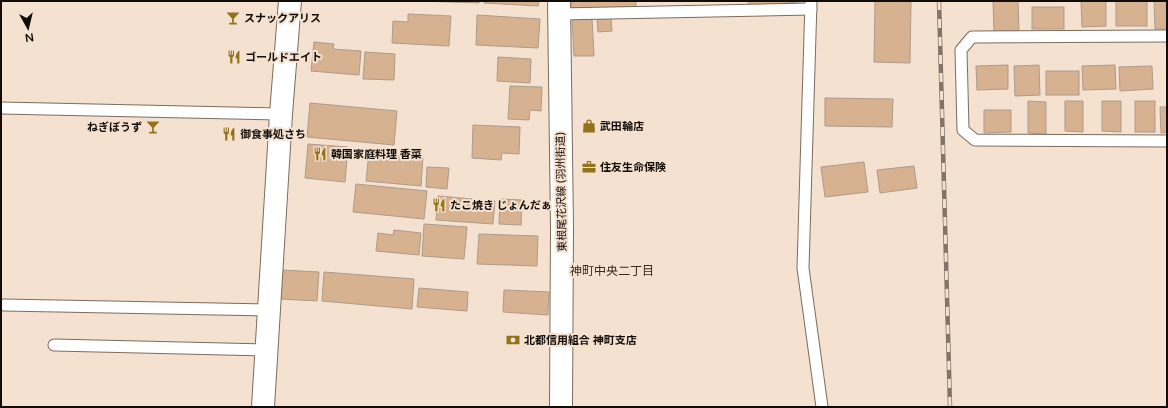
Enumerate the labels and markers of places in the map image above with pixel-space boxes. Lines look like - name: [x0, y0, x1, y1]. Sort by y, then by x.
- bar icon: スナックアリス: [225, 10, 241, 26]
- place label: スナックアリス: [244, 12, 321, 25]
- restaurant icon: ゴールドエイト: [226, 49, 242, 65]
- place label: ゴールドエイト: [245, 51, 322, 64]
- shop icon: 武田輪店: [581, 118, 597, 134]
- bar icon: ねぎぼうず: [145, 119, 161, 135]
- place label: 武田輪店: [600, 120, 644, 133]
- place label: ねぎぼうず: [87, 121, 142, 134]
- restaurant icon: 御食事処さち: [221, 126, 237, 142]
- place label: 御食事処さち: [240, 128, 306, 141]
- restaurant icon: 韓国家庭料理 香菜: [312, 146, 328, 162]
- place label: 韓国家庭料理 香菜: [331, 148, 422, 161]
- office icon: 住友生命保険: [581, 159, 597, 175]
- place label: 住友生命保険: [600, 161, 666, 174]
- restaurant icon: たこ焼き じょんだぁ: [431, 197, 447, 213]
- place label: たこ焼き じょんだぁ: [450, 199, 552, 212]
- bank icon: 北都信用組合 神町支店: [505, 332, 521, 348]
- place label: 北都信用組合 神町支店: [524, 334, 637, 347]

